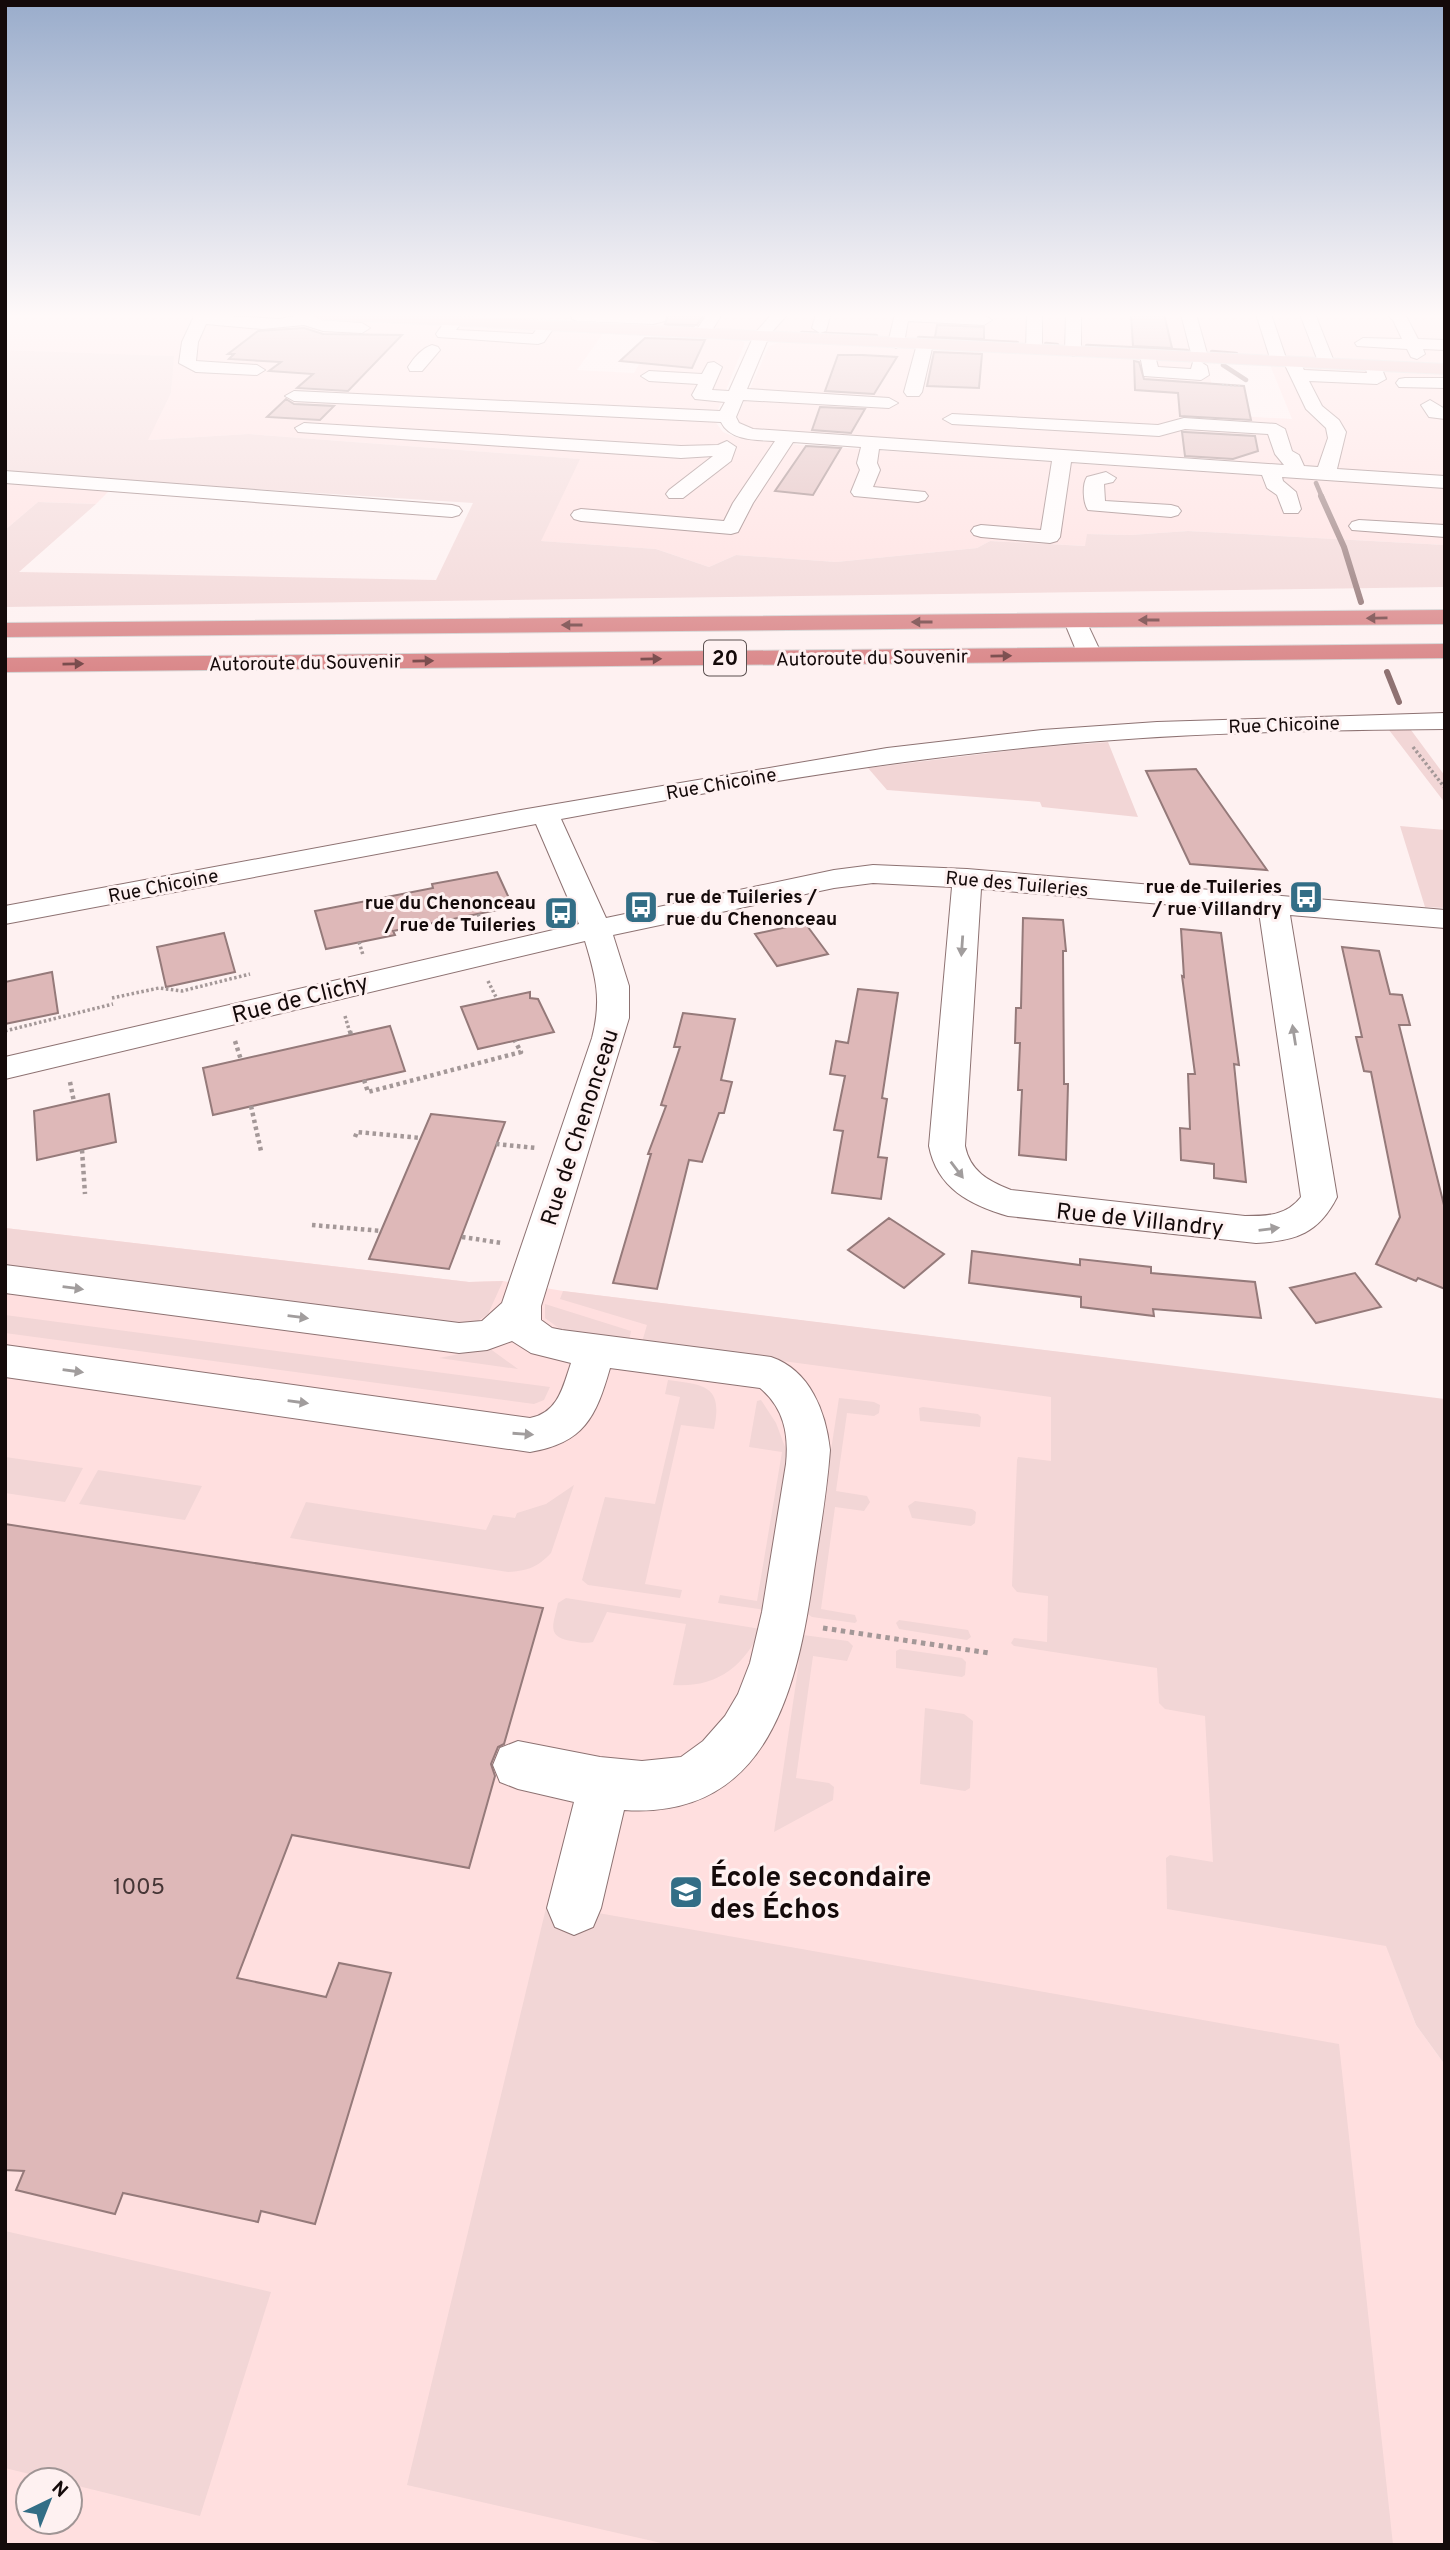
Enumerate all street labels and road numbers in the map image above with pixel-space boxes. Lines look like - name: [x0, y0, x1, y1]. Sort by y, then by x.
- road number: 20: [704, 640, 746, 676]
- street label: Autoroute du Souvenir: [776, 645, 969, 673]
- street label: Autoroute du Souvenir: [209, 650, 402, 678]
- street label: Rue Chicoine: [1228, 712, 1340, 740]
- street label: Rue Chicoine: [664, 763, 778, 806]
- street label: Rue Chicoine: [106, 865, 221, 909]
- street label: Rue des Tuileries: [944, 867, 1089, 903]
- street label: Rue de Clichy: [229, 969, 372, 1031]
- street label: Rue de Chenonceau: [536, 1026, 627, 1230]
- street label: Rue de Villandry: [1055, 1198, 1225, 1245]

